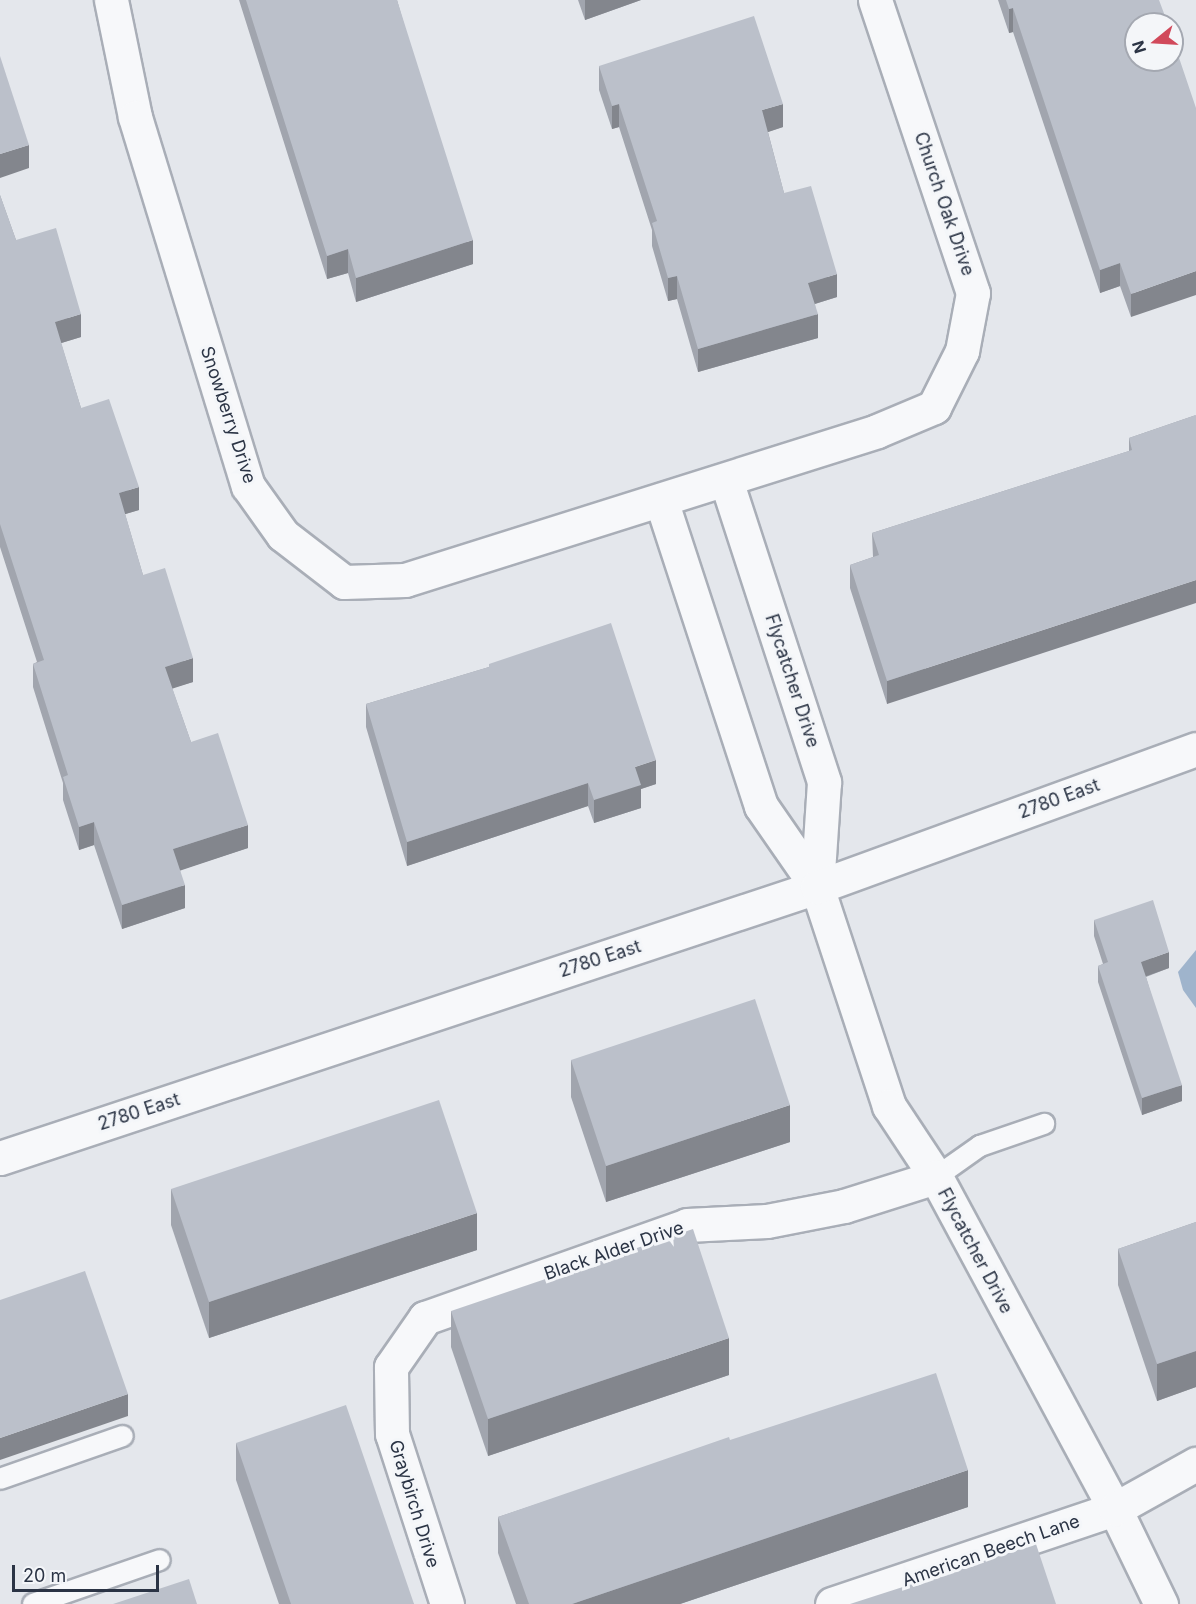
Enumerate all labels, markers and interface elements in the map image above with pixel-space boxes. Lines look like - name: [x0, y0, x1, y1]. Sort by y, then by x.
- north arrow: [1124, 12, 1184, 72]
- text: N: [1127, 38, 1150, 56]
- street label: Church Oak Drive: [909, 129, 979, 279]
- street label: Snowberry Drive: [196, 344, 260, 486]
- street label: Flycatcher Drive: [760, 612, 824, 750]
- street label: 2780 East: [1015, 774, 1103, 824]
- street label: 2780 East: [556, 936, 644, 982]
- street label: 2780 East: [95, 1089, 183, 1135]
- street label: Flycatcher Drive: [933, 1185, 1017, 1317]
- street label: Black Alder Drive: [541, 1217, 687, 1285]
- street label: Graybirch Drive: [384, 1437, 444, 1571]
- street label: American Beech Lane: [899, 1510, 1083, 1592]
- scale bar: [15, 1553, 162, 1591]
- text: 20 m: [23, 1565, 66, 1586]

